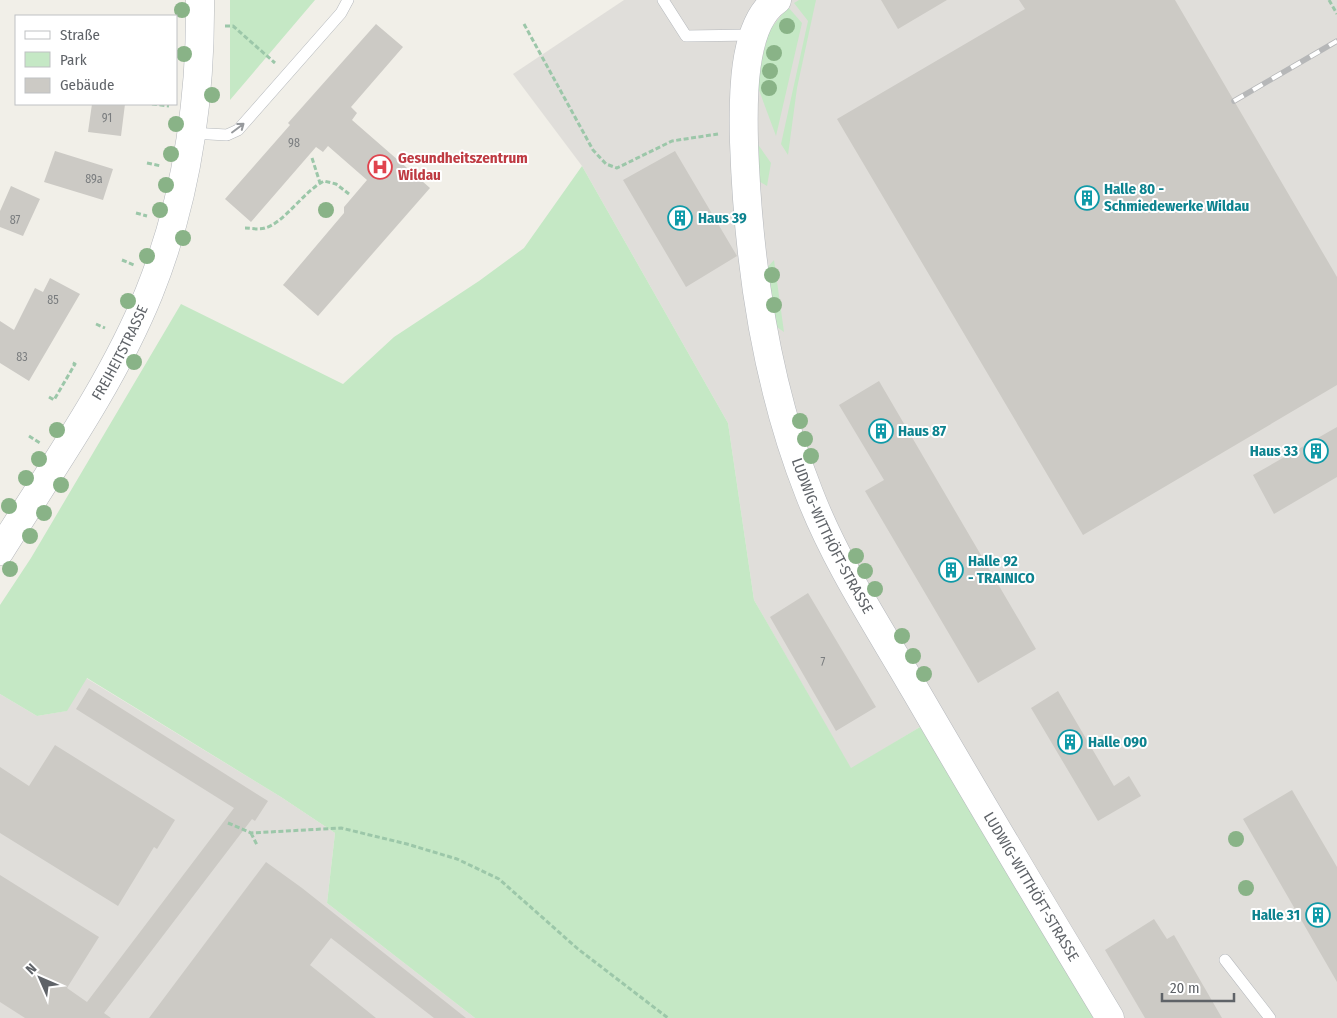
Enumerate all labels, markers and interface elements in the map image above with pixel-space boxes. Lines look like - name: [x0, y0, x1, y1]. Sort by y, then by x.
- legend: [15, 15, 178, 105]
- text: Straße: [60, 26, 100, 44]
- text: Park: [60, 51, 87, 69]
- text: Gebäude: [60, 76, 115, 94]
- house number: 91: [102, 111, 112, 125]
- one-way arrow: [231, 123, 244, 134]
- house number: 98: [288, 136, 300, 150]
- place label: Gesundheitszentrum Wildau: [398, 149, 528, 184]
- hospital icon: Gesundheitszentrum Wildau: [367, 154, 393, 180]
- house number: 89a: [85, 172, 103, 186]
- place label: Halle 80 - Schmiedewerke Wildau: [1104, 180, 1249, 215]
- building icon: Halle 80 - Schmiedewerke Wildau: [1074, 185, 1100, 211]
- building icon: Haus 39: [667, 205, 693, 231]
- place label: Haus 39: [698, 209, 747, 227]
- house number: 87: [10, 213, 20, 227]
- house number: 85: [47, 293, 59, 307]
- street label: FREIHEITSTRASSE: [88, 302, 152, 403]
- house number: 83: [16, 350, 28, 364]
- building icon: Haus 87: [868, 418, 894, 444]
- place label: Haus 87: [898, 422, 947, 440]
- building icon: Haus 33: [1303, 438, 1329, 464]
- place label: Haus 33: [1250, 442, 1298, 460]
- street label: LUDWIG-WITTHÖFT-STRASSE: [788, 456, 877, 617]
- place label: Halle 92 - TRAINICO: [968, 552, 1035, 587]
- building icon: Halle 92 - TRAINICO: [938, 557, 964, 583]
- house number: 7: [821, 655, 826, 669]
- building icon: Halle 090: [1057, 729, 1083, 755]
- place label: Halle 090: [1088, 733, 1147, 751]
- street label: LUDWIG-WITTHÖFT-STRASSE: [980, 809, 1083, 965]
- building icon: Halle 31: [1305, 902, 1331, 928]
- place label: Halle 31: [1252, 906, 1300, 924]
- north arrow: [15, 953, 65, 1003]
- text: N: [22, 960, 40, 978]
- scale bar: [1162, 970, 1234, 1002]
- text: 20 m: [1170, 979, 1200, 997]

